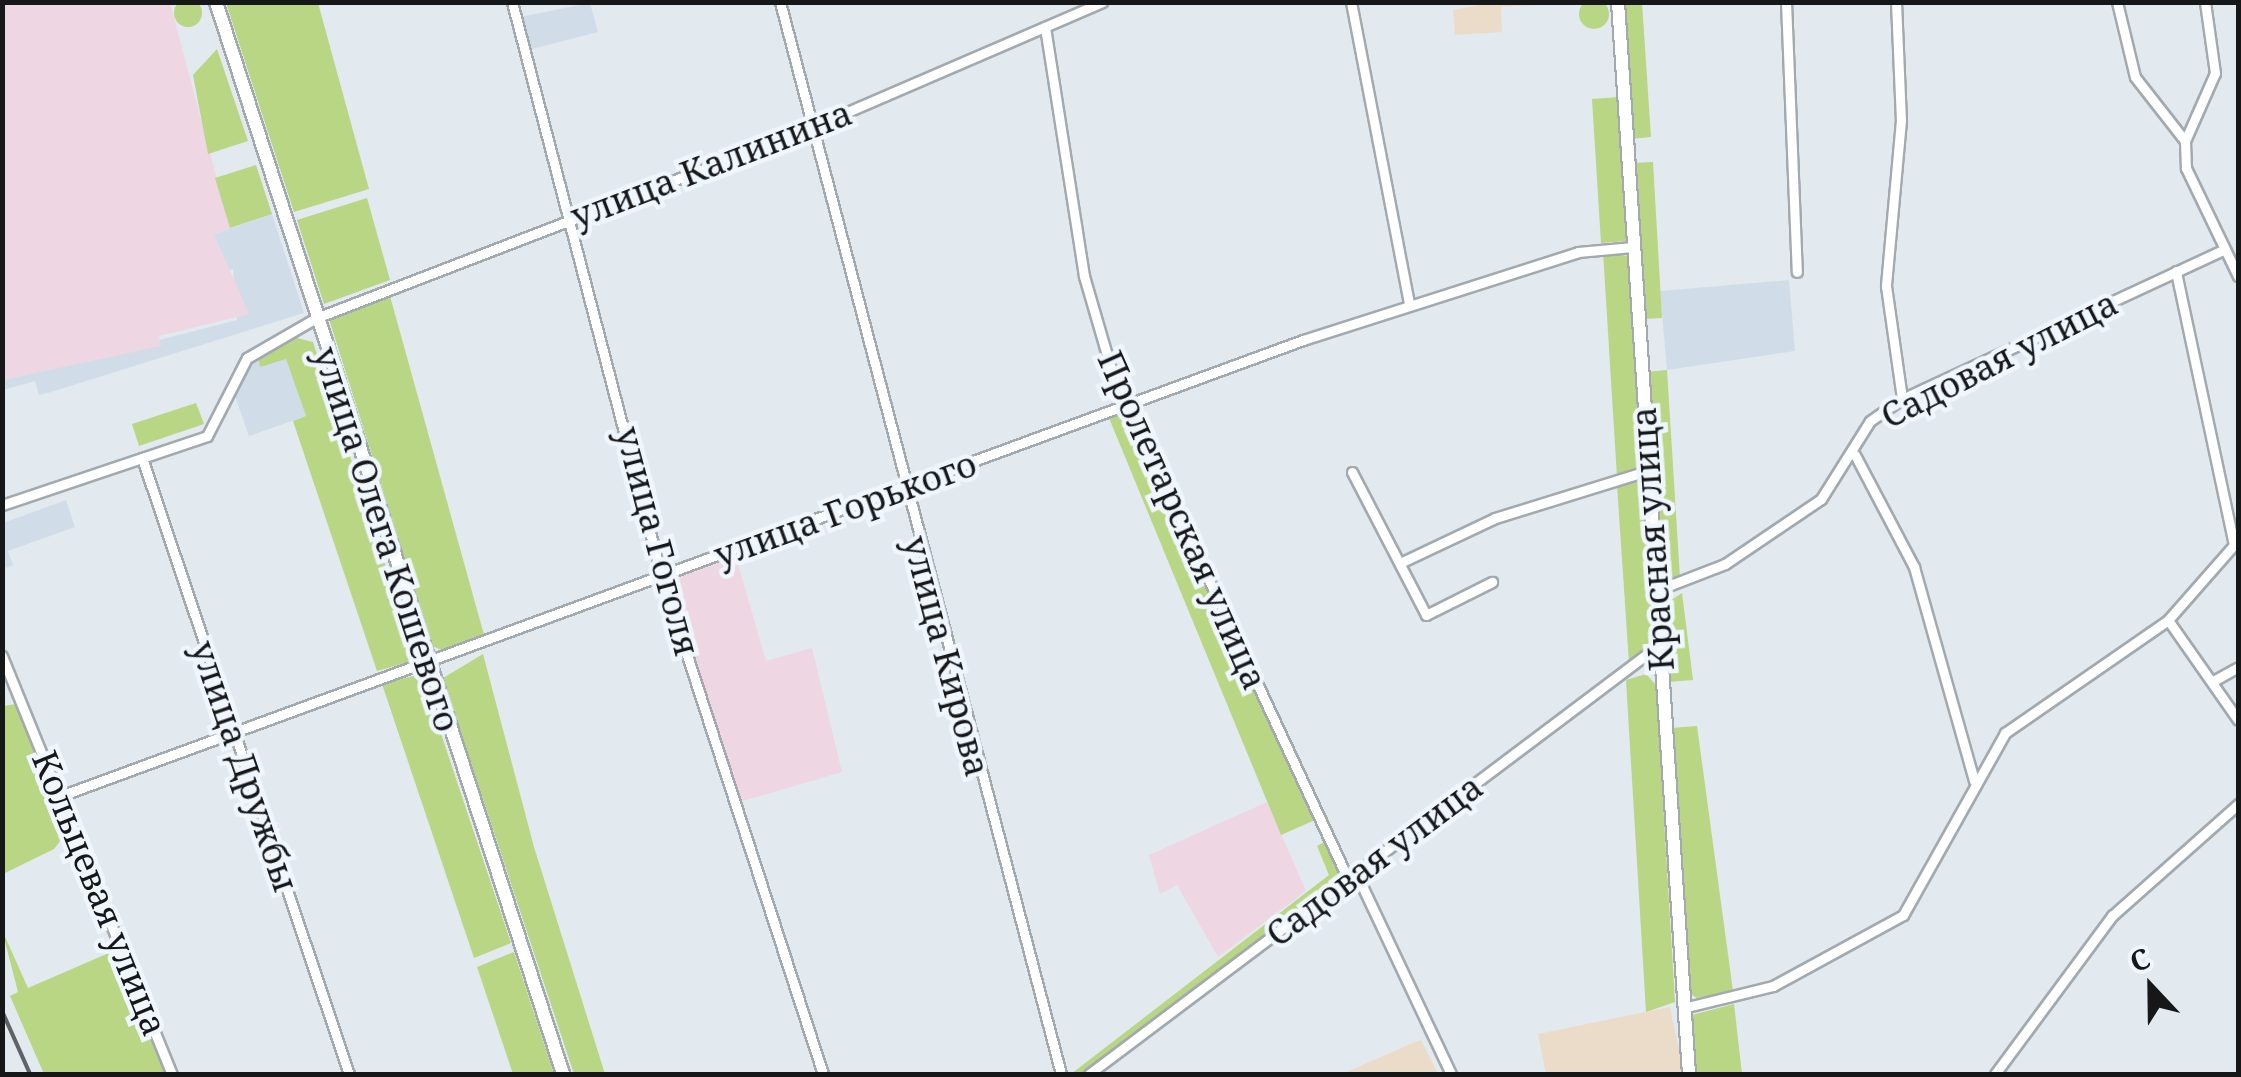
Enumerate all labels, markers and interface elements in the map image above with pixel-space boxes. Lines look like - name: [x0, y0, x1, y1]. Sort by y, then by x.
- street label: улица Калинина: [565, 91, 857, 237]
- street label: Садовая улица: [1874, 281, 2124, 437]
- street label: улица Олега Кошевого: [305, 341, 469, 737]
- street label: Пролетарская улица: [1089, 344, 1277, 696]
- street label: Красная улица: [1622, 406, 1682, 672]
- street label: улица Гоголя: [607, 422, 709, 660]
- street label: улица Горького: [708, 442, 982, 576]
- street label: улица Кирова: [895, 531, 999, 781]
- street label: улица Дружбы: [182, 635, 308, 897]
- street label: Кольцевая улица: [24, 744, 176, 1042]
- street label: Садовая улица: [1258, 765, 1490, 955]
- north arrow: [2101, 937, 2201, 1037]
- text: С: [2124, 938, 2155, 980]

